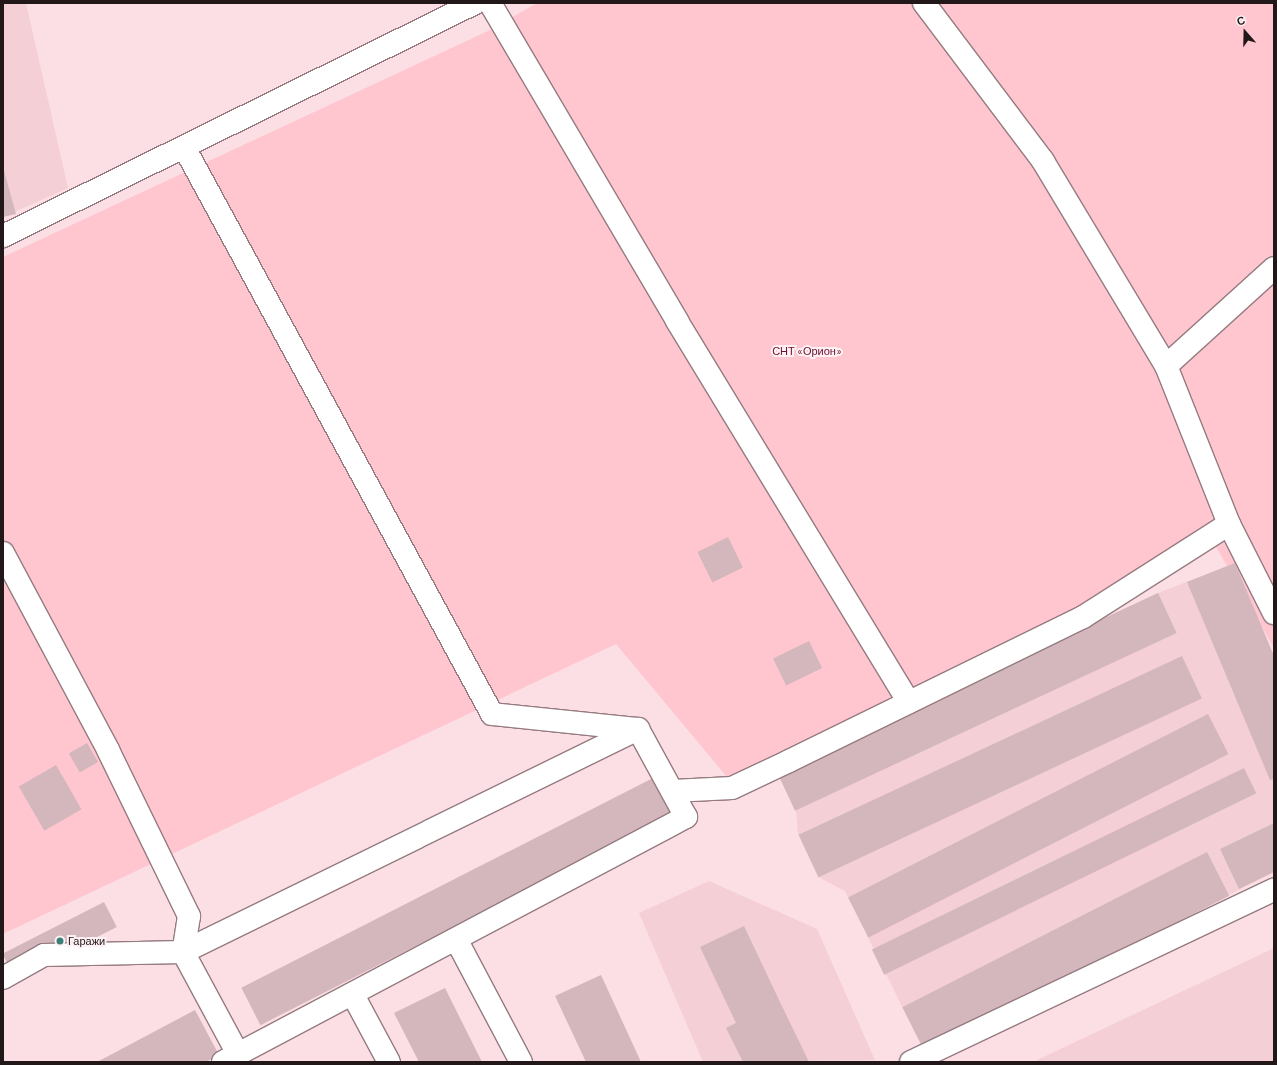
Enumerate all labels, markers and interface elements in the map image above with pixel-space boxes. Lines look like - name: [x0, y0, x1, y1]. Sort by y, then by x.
- north arrow: [1225, 12, 1265, 52]
- text: С: [1235, 13, 1247, 28]
- park label: СНТ «Орион»: [772, 344, 842, 358]
- place label: Гаражи: [68, 934, 105, 948]
- marker: Гаражи: [55, 936, 65, 946]

